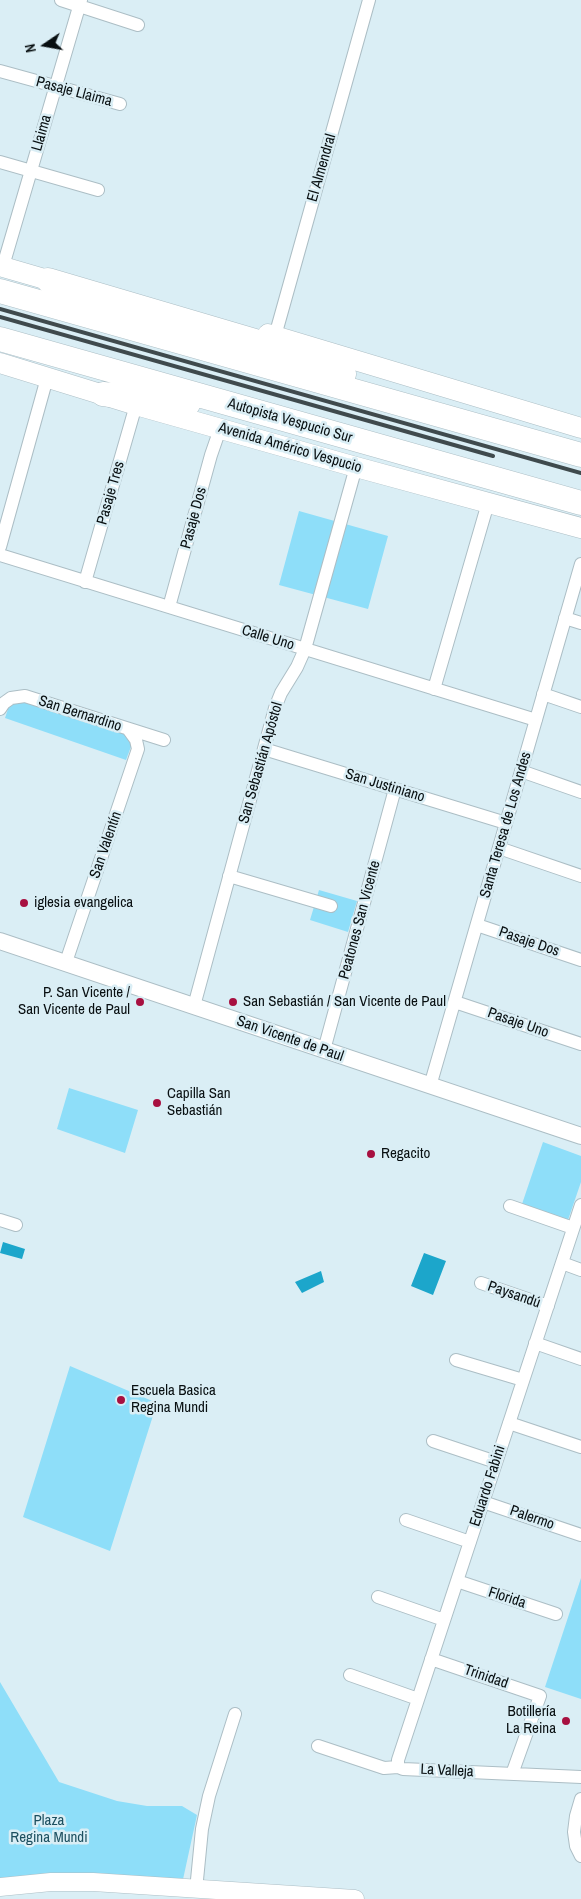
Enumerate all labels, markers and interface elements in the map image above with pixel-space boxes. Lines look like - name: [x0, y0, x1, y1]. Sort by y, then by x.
- north arrow: [20, 20, 70, 70]
- text: N: [21, 42, 40, 54]
- street label: Pasaje Llaima: [34, 73, 114, 111]
- street label: Llaima: [28, 113, 56, 153]
- street label: El Almendral: [304, 132, 340, 204]
- street label: Autopista Vespucio Sur: [226, 395, 354, 447]
- street label: Avenida Américo Vespucio: [216, 419, 364, 477]
- street label: Pasaje Tres: [93, 459, 129, 527]
- street label: Pasaje Dos: [177, 485, 211, 551]
- street label: Calle Uno: [240, 621, 296, 655]
- street label: San Bernardino: [36, 692, 124, 736]
- street label: San Sebastián Apóstol: [235, 700, 287, 826]
- street label: Santa Teresa de Los Andes: [477, 750, 535, 900]
- street label: San Justiniano: [343, 765, 427, 807]
- street label: San Valentín: [86, 809, 126, 881]
- street label: Peatones San Vicente: [335, 859, 385, 981]
- place label: iglesia evangelica: [34, 894, 133, 912]
- marker: iglesia evangelica: [18, 897, 30, 909]
- street label: Pasaje Dos: [496, 923, 562, 961]
- place label: P. San Vicente / San Vicente de Paul: [18, 984, 130, 1019]
- place label: San Sebastián / San Vicente de Paul: [243, 993, 446, 1011]
- marker: P. San Vicente / San Vicente de Paul: [134, 996, 146, 1008]
- marker: San Sebastián / San Vicente de Paul: [227, 996, 239, 1008]
- street label: Pasaje Uno: [485, 1004, 551, 1042]
- street label: San Vicente de Paul: [234, 1012, 346, 1066]
- place label: Capilla San Sebastián: [167, 1085, 231, 1120]
- marker: Capilla San Sebastián: [151, 1097, 163, 1109]
- place label: Regacito: [381, 1145, 430, 1163]
- marker: Regacito: [365, 1148, 377, 1160]
- street label: Paysandú: [485, 1278, 543, 1312]
- place label: Escuela Basica Regina Mundi: [131, 1382, 216, 1417]
- marker: Escuela Basica Regina Mundi: [115, 1394, 127, 1406]
- street label: Eduardo Fabini: [466, 1443, 510, 1529]
- street label: Palermo: [507, 1502, 557, 1534]
- street label: Florida: [486, 1584, 528, 1612]
- street label: Trinidad: [462, 1661, 510, 1693]
- place label: Botillería La Reina: [506, 1703, 556, 1738]
- marker: Botillería La Reina: [560, 1715, 572, 1727]
- street label: La Valleja: [420, 1761, 474, 1781]
- park label: Plaza Regina Mundi: [10, 1812, 88, 1847]

